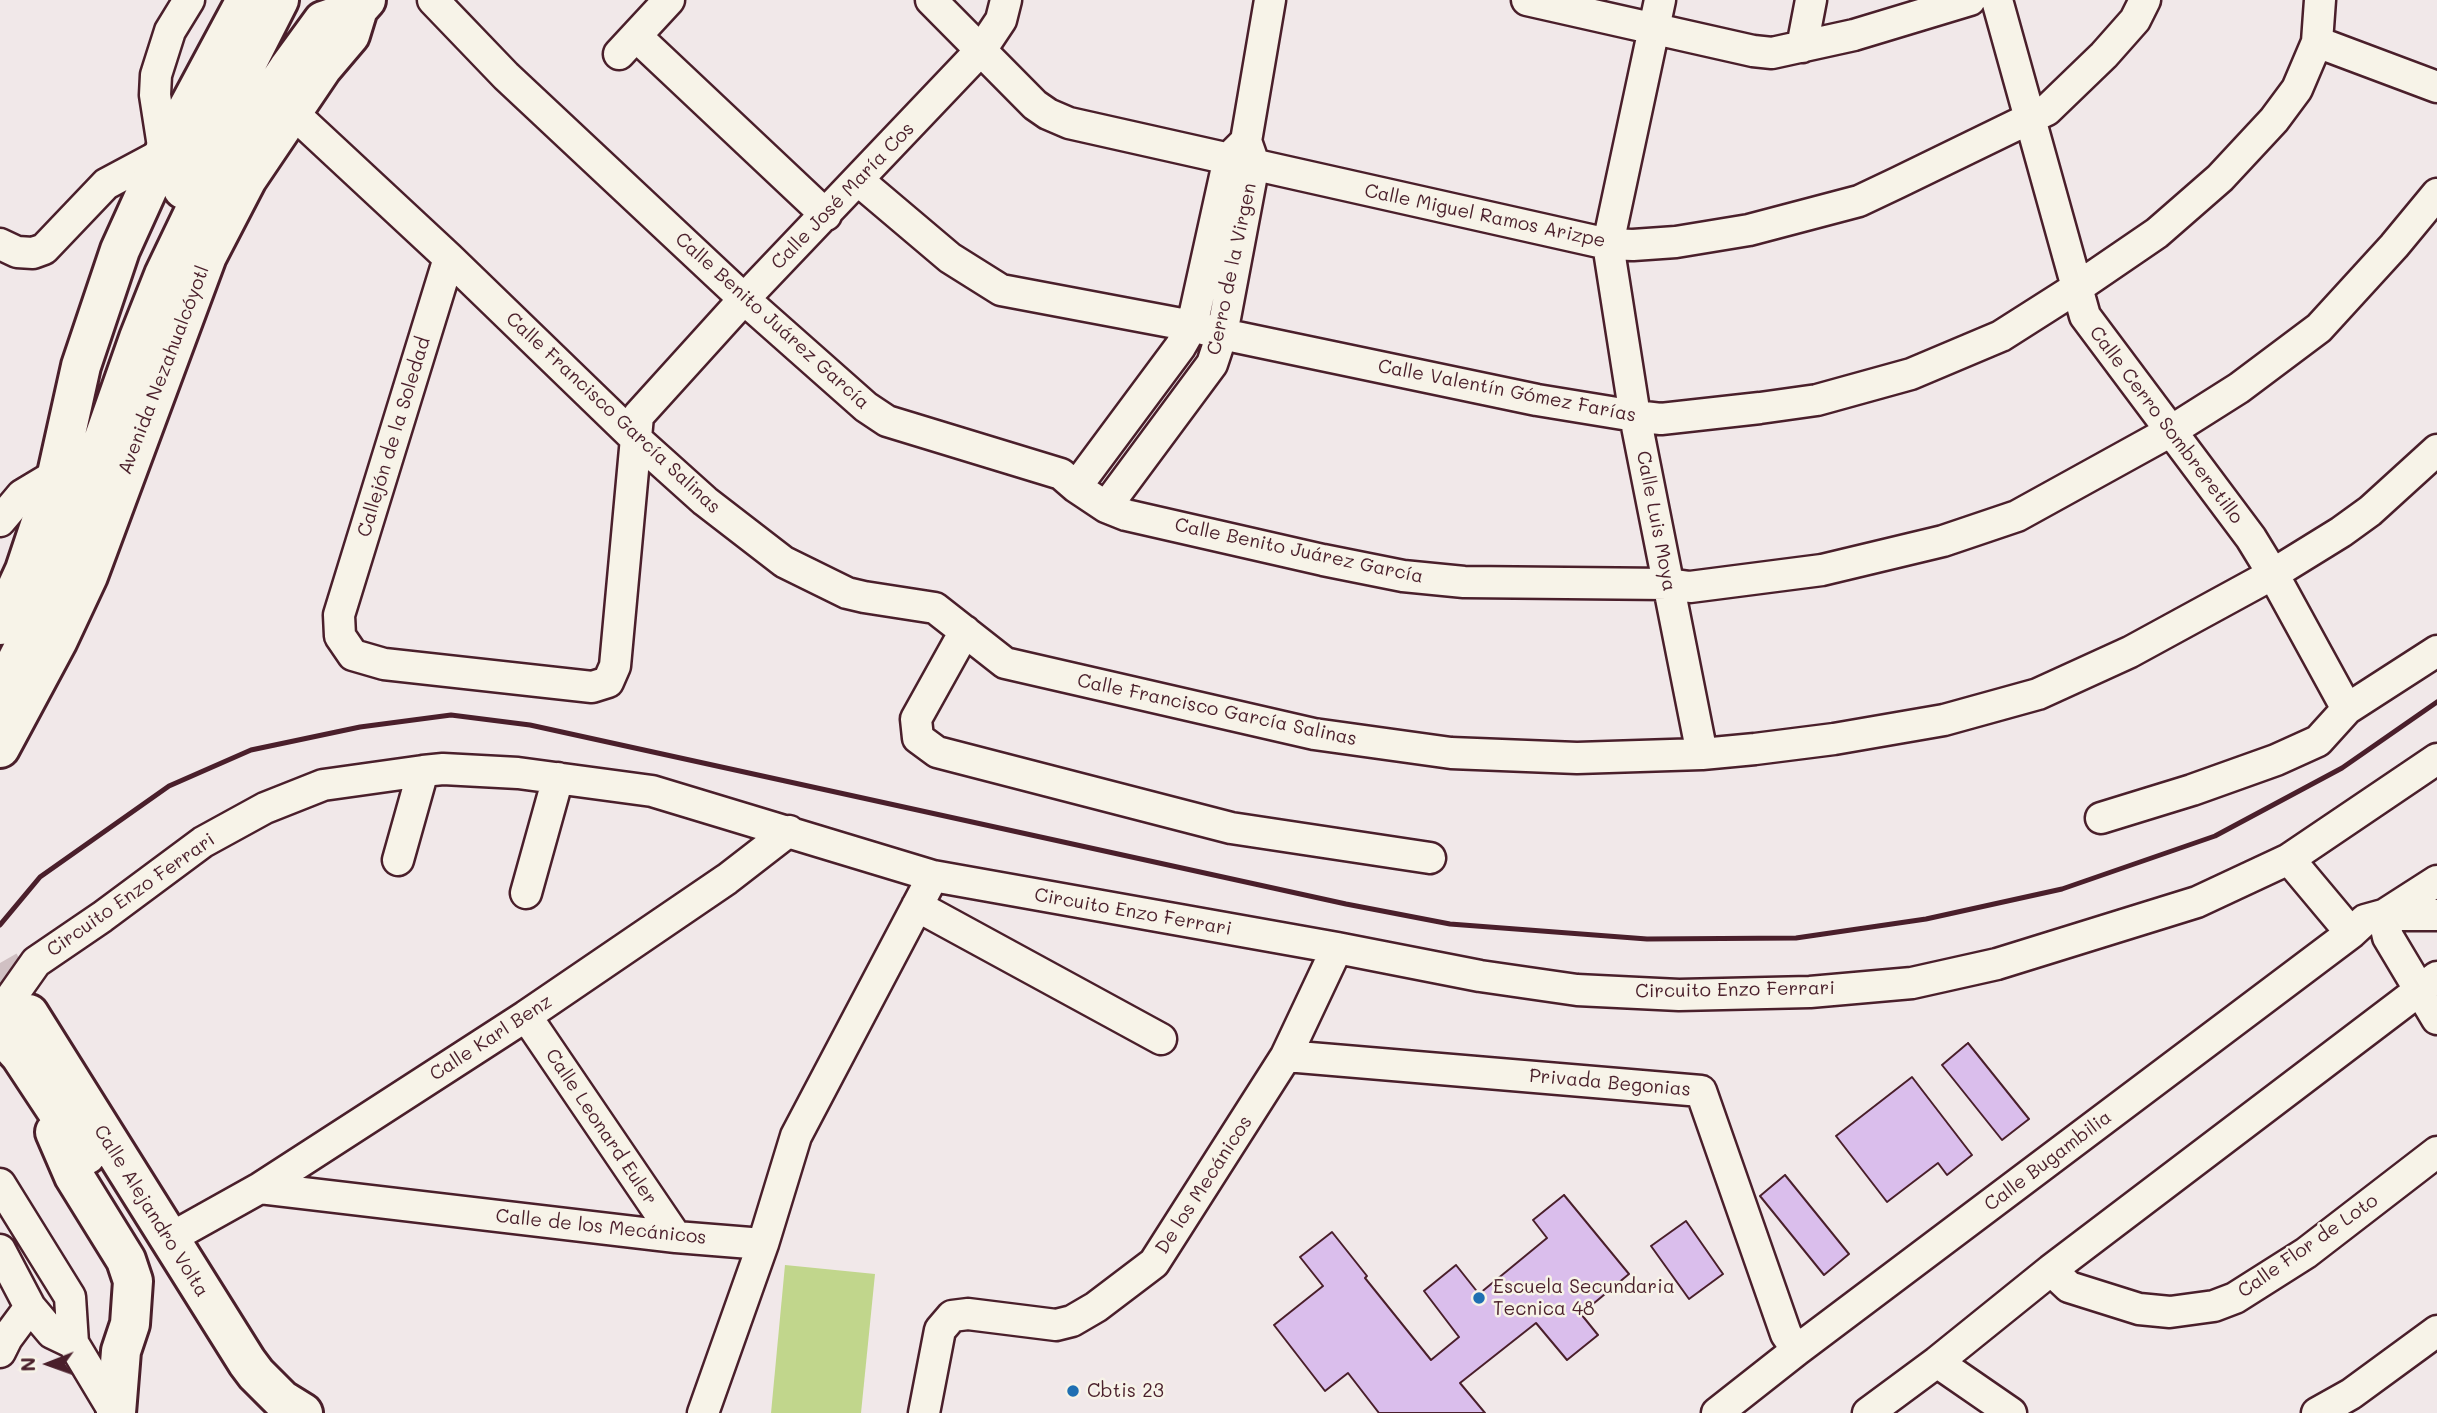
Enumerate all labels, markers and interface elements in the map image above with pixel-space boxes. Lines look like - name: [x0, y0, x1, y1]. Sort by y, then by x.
- street label: Calle José María Cos: [767, 118, 919, 274]
- street label: Calle Miguel Ramos Arizpe: [1362, 179, 1608, 253]
- street label: Cerro de la Virgen: [1203, 181, 1261, 357]
- street label: Calle Benito Juárez García: [670, 228, 874, 414]
- street label: Avenida Nezahualcóyotl: [114, 262, 214, 478]
- street label: Calle Francisco García Salinas: [501, 307, 725, 519]
- street label: Calle Cerro Sombreretillo: [2084, 322, 2248, 528]
- street label: Callejón de la Soledad: [353, 334, 435, 540]
- street label: Calle Valentín Gómez Farías: [1376, 355, 1638, 427]
- street label: Calle Luis Moya: [1631, 449, 1681, 593]
- street label: Calle Benito Juárez García: [1173, 514, 1425, 588]
- street label: Calle Francisco García Salinas: [1075, 669, 1359, 751]
- street label: Circuito Enzo Ferrari: [43, 828, 219, 962]
- street label: Circuito Enzo Ferrari: [1033, 883, 1233, 941]
- street label: Circuito Enzo Ferrari: [1635, 977, 1835, 1003]
- street label: Calle Karl Benz: [426, 990, 556, 1086]
- street label: Calle Leonard Euler: [540, 1045, 662, 1209]
- street label: Privada Begonias: [1528, 1065, 1692, 1101]
- street label: Calle Bugambilia: [1980, 1106, 2116, 1216]
- street label: De los Mecánicos: [1151, 1112, 1257, 1258]
- street label: Calle Alejandro Volta: [89, 1121, 213, 1301]
- street label: Calle Flor de Loto: [2234, 1189, 2382, 1303]
- street label: Calle de los Mecánicos: [494, 1205, 708, 1249]
- place label: Escuela Secundaria Tecnica 48: [1493, 1276, 1675, 1320]
- marker: Escuela Secundaria Tecnica 48: [1471, 1290, 1487, 1306]
- north arrow: [14, 1329, 84, 1399]
- text: N: [15, 1357, 40, 1372]
- place label: Cbtis 23: [1087, 1380, 1164, 1402]
- marker: Cbtis 23: [1065, 1383, 1081, 1399]

